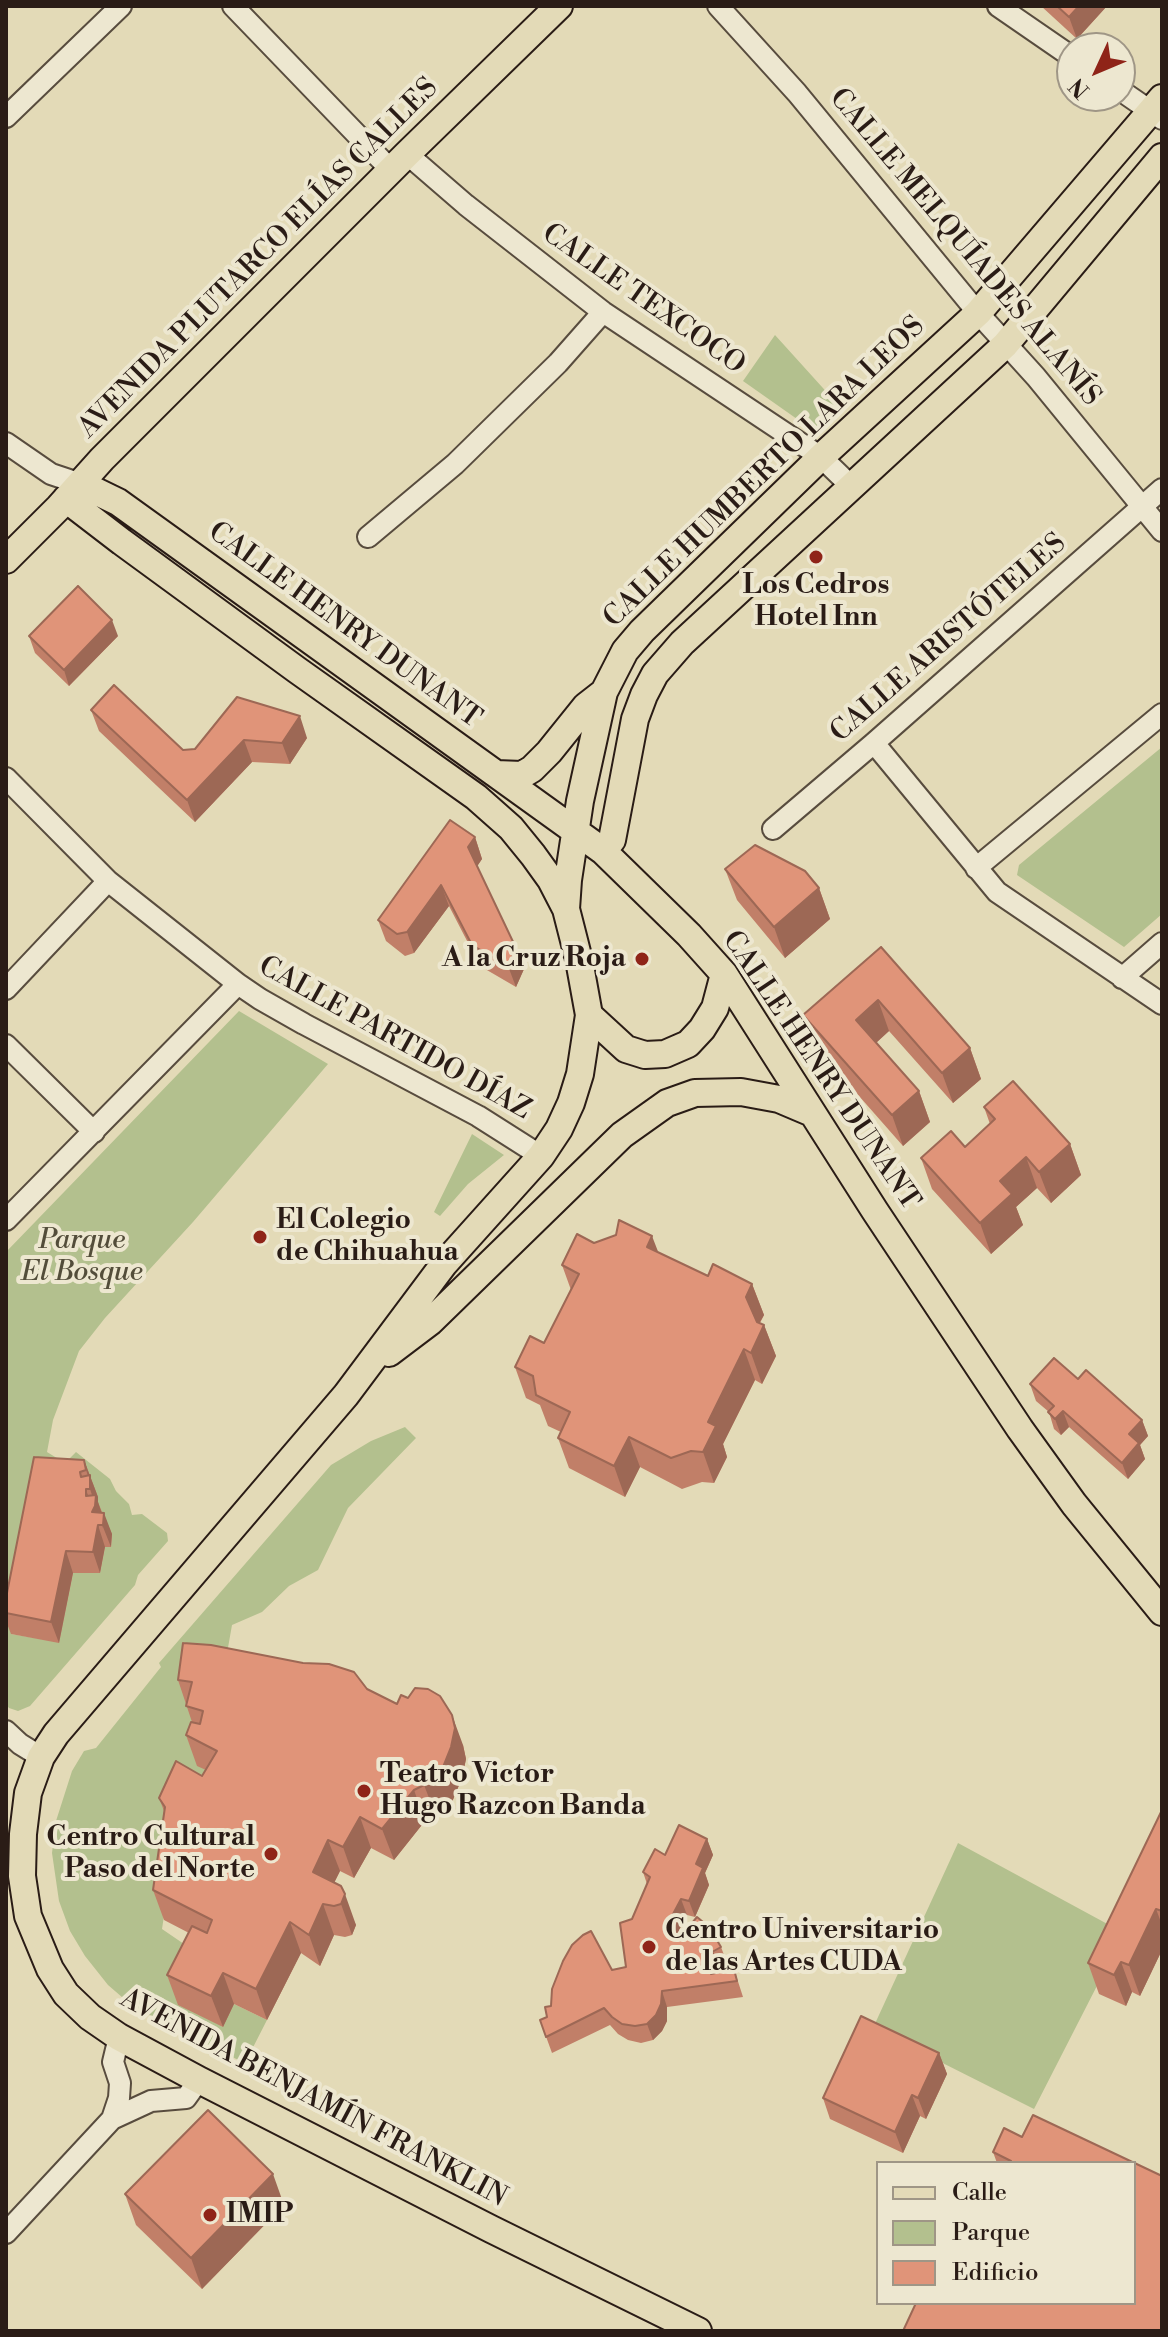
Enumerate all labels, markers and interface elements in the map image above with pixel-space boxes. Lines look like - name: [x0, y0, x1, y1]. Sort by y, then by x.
- north arrow: [1056, 32, 1136, 112]
- street label: AVENIDA PLUTARCO ELÍAS CALLES: [72, 72, 446, 446]
- street label: CALLE MELQUÍADES ALANÍS: [821, 82, 1107, 414]
- street label: CALLE TEXCOCO: [535, 217, 751, 383]
- street label: CALLE HUMBERTO LARA LEOS: [597, 310, 933, 636]
- street label: CALLE HENRY DUNANT: [201, 516, 487, 736]
- street label: CALLE ARISTÓTELES: [824, 528, 1074, 750]
- marker: Los Cedros Hotel Inn: [807, 548, 825, 566]
- place label: Los Cedros Hotel Inn: [742, 569, 890, 635]
- street label: CALLE HENRY DUNANT: [714, 925, 926, 1217]
- place label: A la Cruz Roja: [442, 942, 626, 976]
- street label: CALLE PARTIDO DÍAZ: [252, 950, 536, 1128]
- marker: A la Cruz Roja: [633, 950, 651, 968]
- place label: El Colegio de Chihuahua: [276, 1204, 459, 1270]
- park label: Parque El Bosque: [21, 1224, 143, 1290]
- marker: El Colegio de Chihuahua: [251, 1228, 269, 1246]
- place label: Teatro Victor Hugo Razcon Banda: [380, 1758, 646, 1824]
- marker: Teatro Victor Hugo Razcon Banda: [355, 1782, 373, 1800]
- place label: Centro Cultural Paso del Norte: [46, 1821, 255, 1887]
- marker: Centro Cultural Paso del Norte: [262, 1845, 280, 1863]
- place label: Centro Universitario de las Artes CUDA: [665, 1914, 939, 1980]
- marker: Centro Universitario de las Artes CUDA: [640, 1938, 658, 1956]
- street label: AVENIDA BENJAMÍN FRANKLIN: [114, 1983, 512, 2215]
- legend: [876, 2161, 1136, 2305]
- text: Calle: [952, 2178, 1007, 2208]
- place label: IMIP: [226, 2198, 293, 2232]
- marker: IMIP: [201, 2206, 219, 2224]
- text: Parque: [952, 2218, 1030, 2248]
- text: Edificio: [952, 2258, 1038, 2288]

